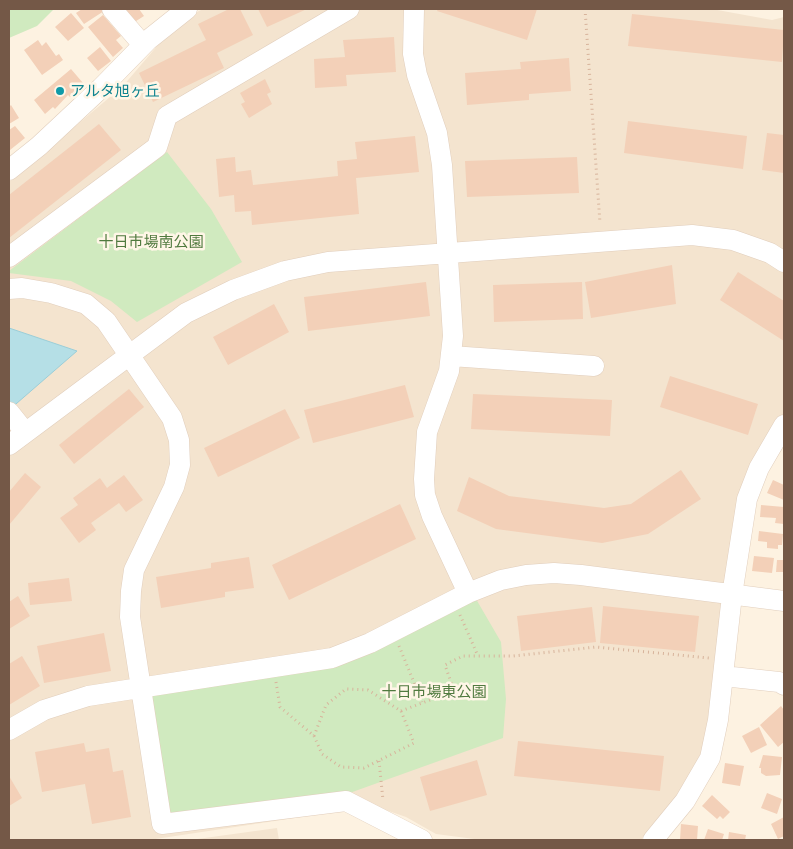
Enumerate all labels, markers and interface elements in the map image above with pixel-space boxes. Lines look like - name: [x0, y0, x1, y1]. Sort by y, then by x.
- place label: アルタ旭ヶ丘: [70, 82, 160, 100]
- marker: アルタ旭ヶ丘: [54, 85, 66, 97]
- park label: 十日市場南公園: [99, 233, 203, 251]
- park label: 十日市場東公園: [382, 683, 486, 701]

